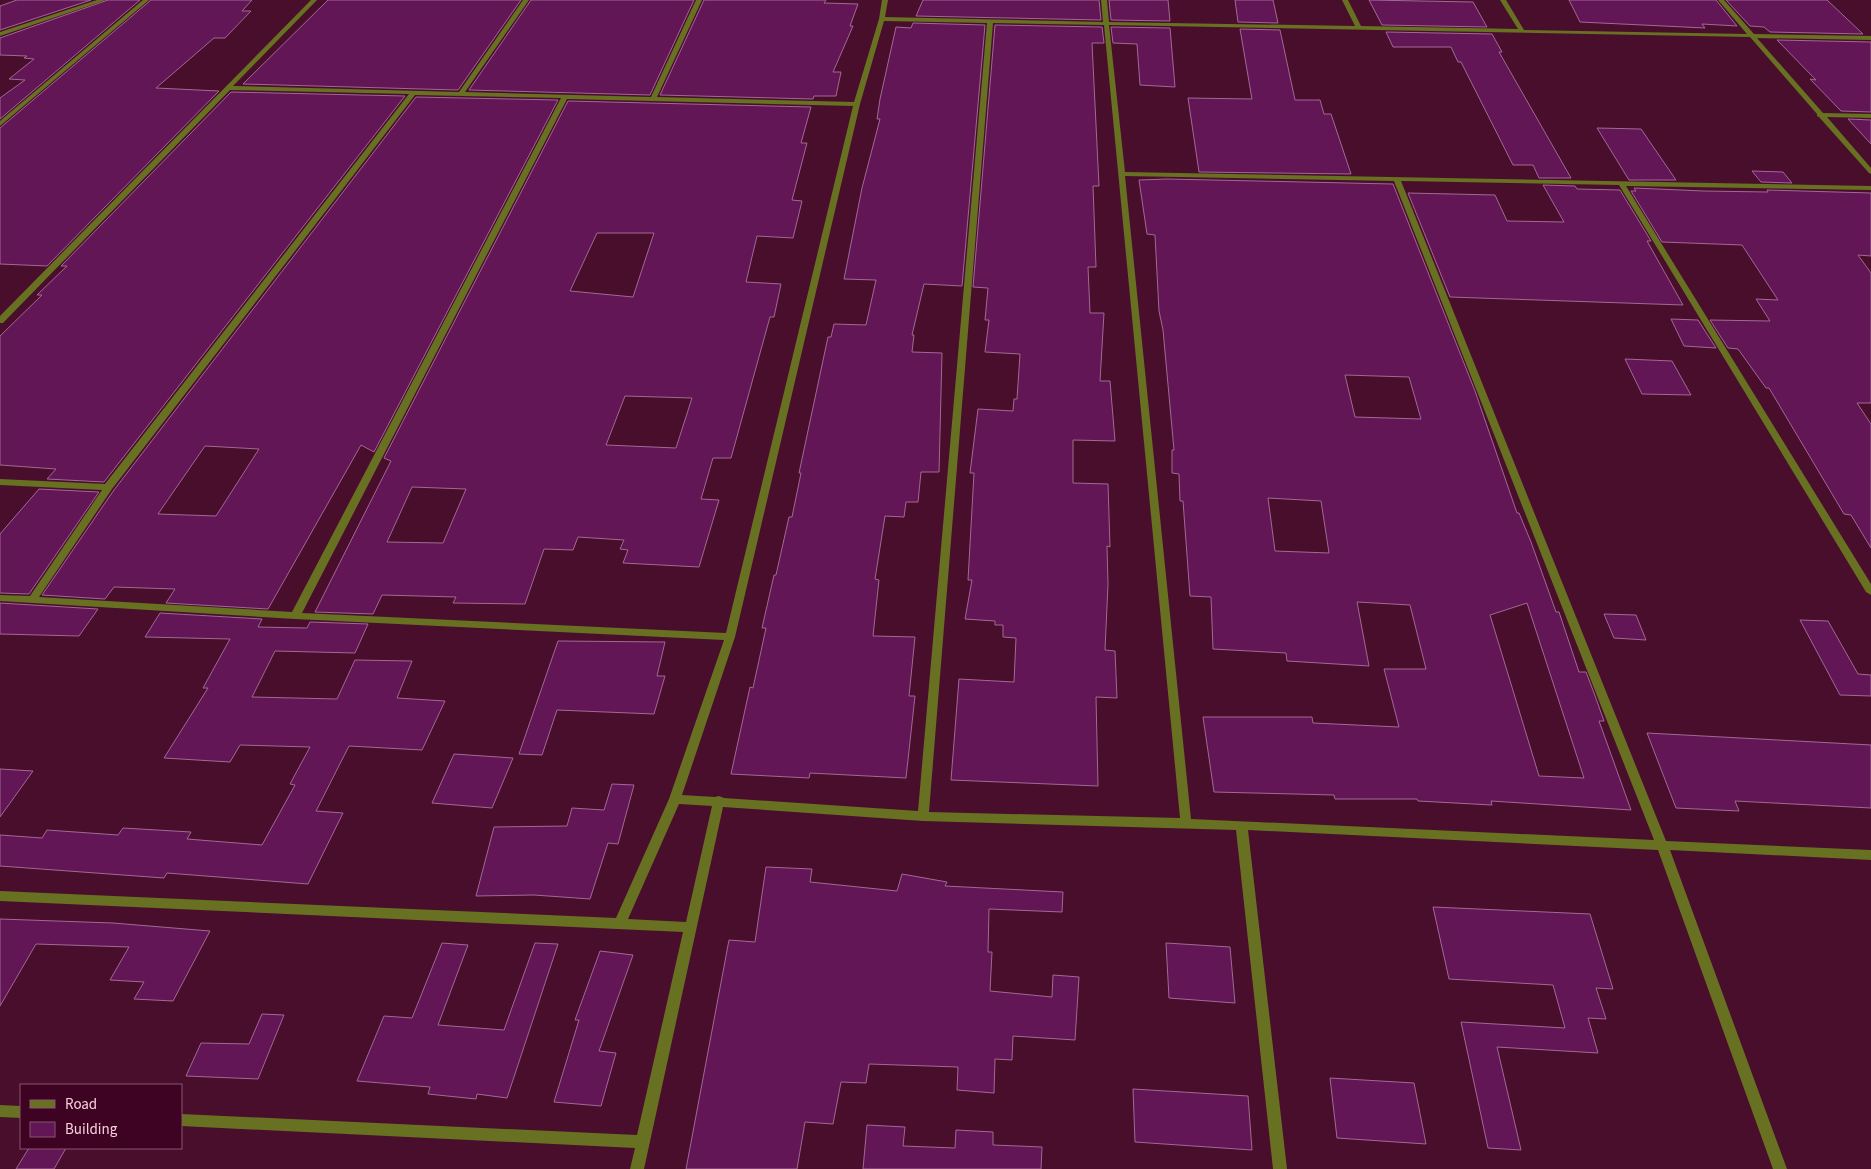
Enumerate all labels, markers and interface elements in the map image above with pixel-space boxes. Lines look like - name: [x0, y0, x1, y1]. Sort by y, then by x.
- legend: [20, 1084, 182, 1149]
- text: Road: [65, 1094, 97, 1115]
- text: Building: [65, 1119, 118, 1140]

